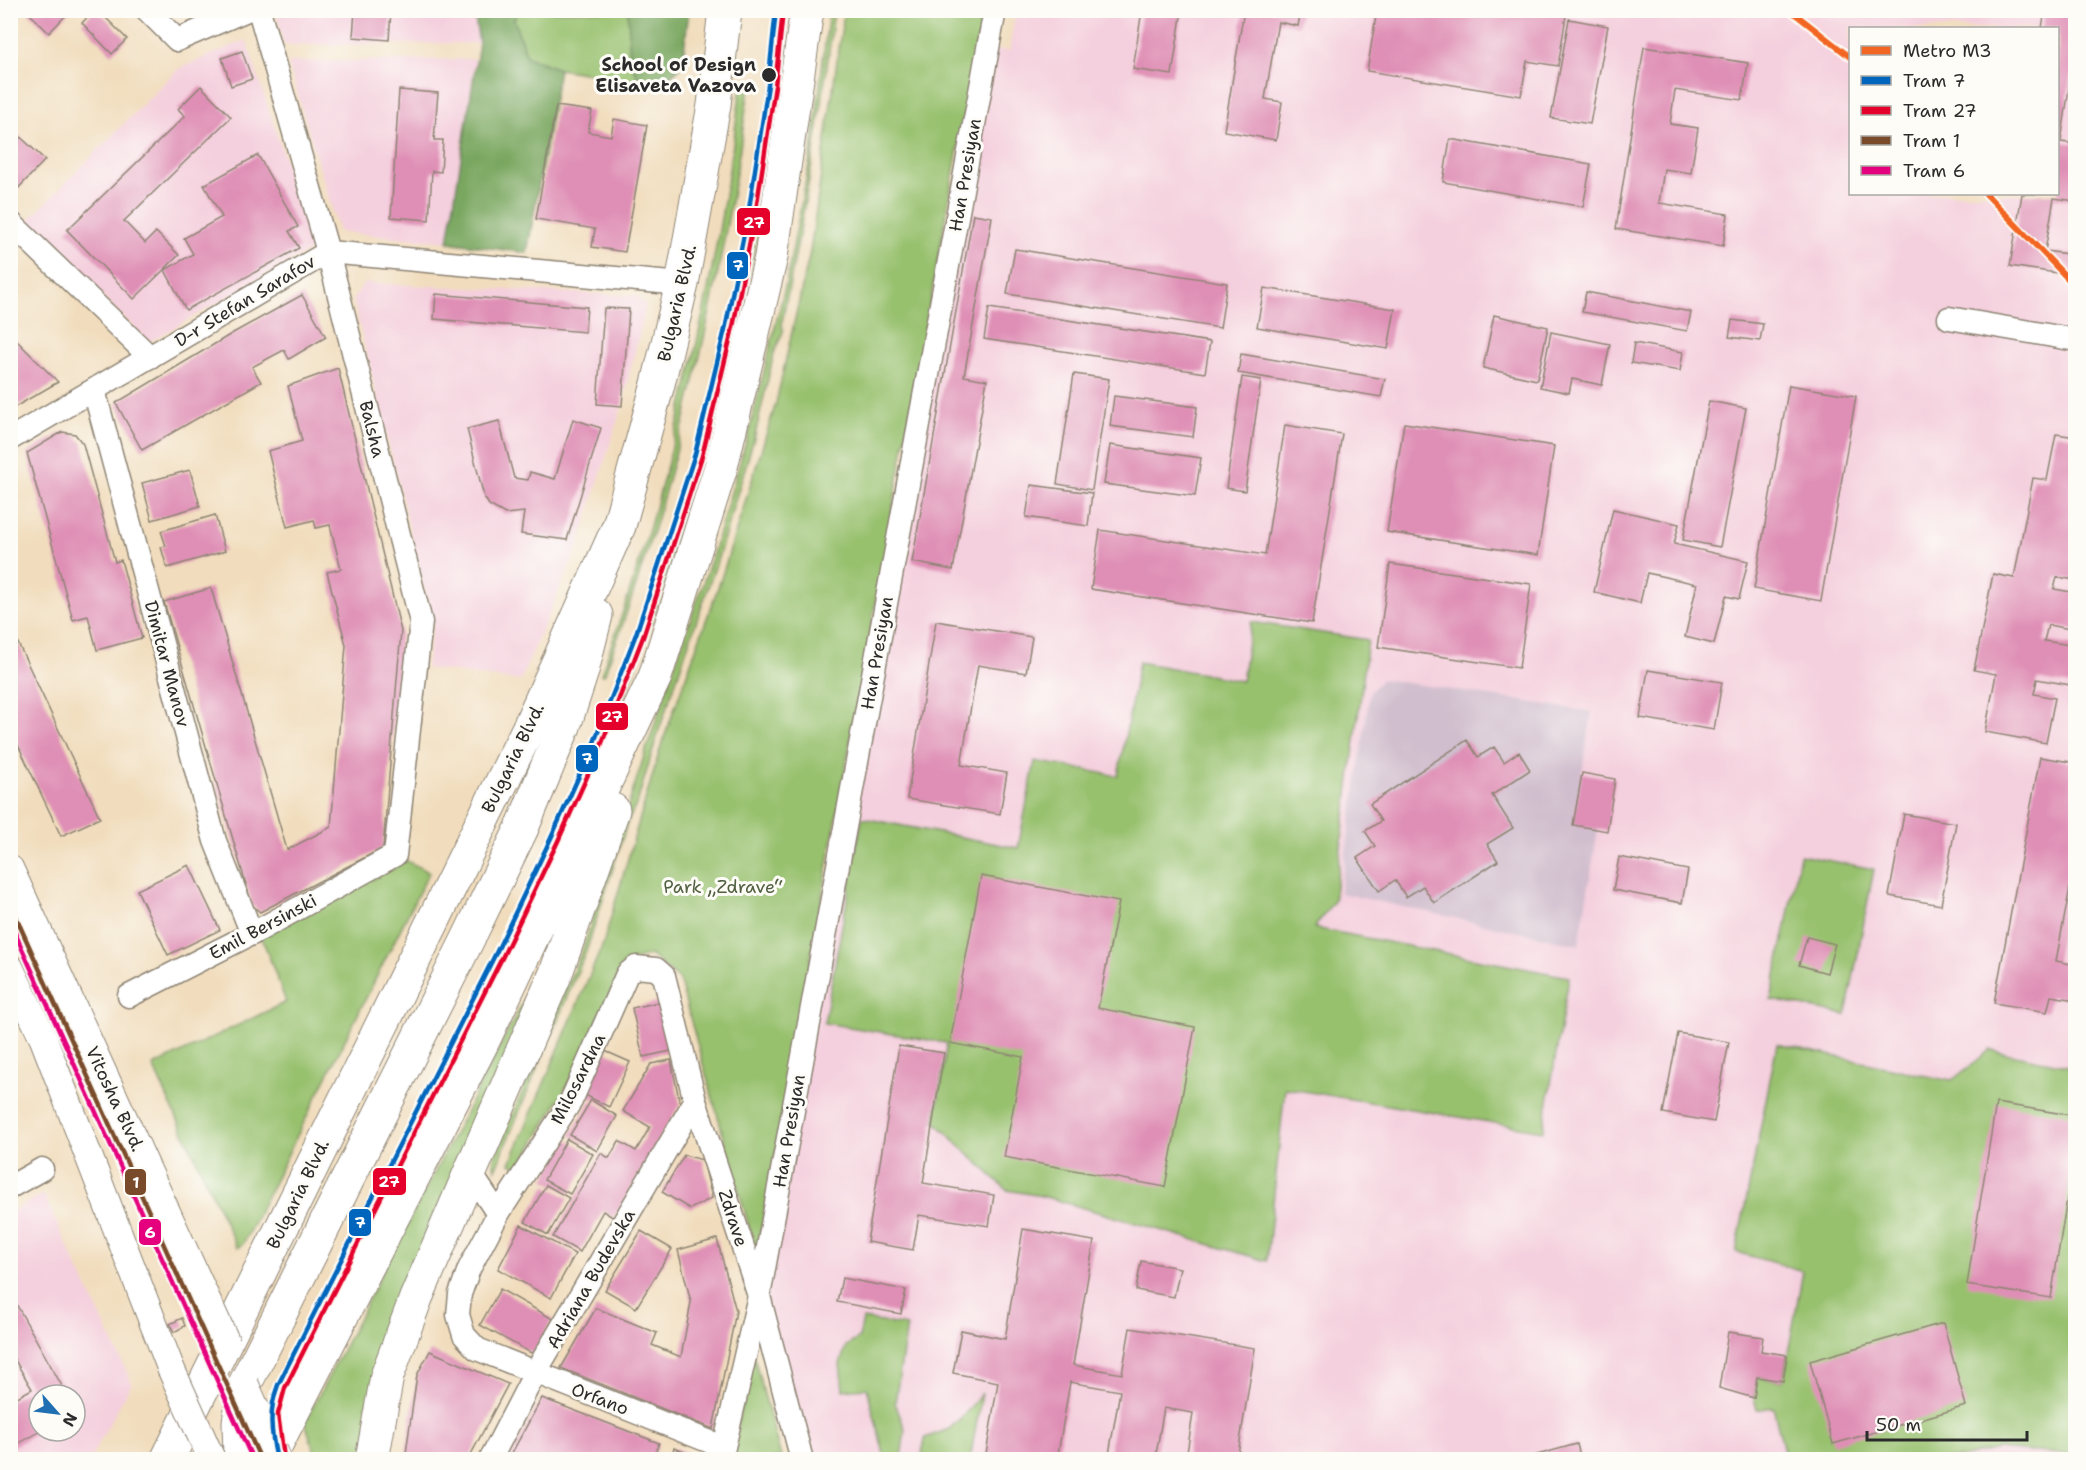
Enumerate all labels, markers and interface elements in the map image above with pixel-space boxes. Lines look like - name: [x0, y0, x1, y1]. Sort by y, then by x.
- legend: [1849, 27, 2059, 195]
- text: Metro M3: [1903, 39, 1992, 63]
- place label: School of Design Elisaveta Vazova: [595, 53, 757, 98]
- marker: School of Design Elisaveta Vazova: [760, 66, 778, 84]
- text: Tram 7: [1903, 69, 1965, 93]
- text: Tram 27: [1903, 99, 1977, 123]
- street label: Han Presiyan: [943, 116, 987, 234]
- text: Tram 1: [1903, 129, 1960, 153]
- text: Tram 6: [1903, 159, 1965, 183]
- line badge: 27: [736, 207, 771, 236]
- text: 27: [743, 212, 765, 233]
- street label: Bulgaria Blvd.: [652, 242, 702, 364]
- street label: D-r Stefan Sarafov: [170, 249, 320, 353]
- line badge: 7: [726, 251, 749, 280]
- text: 7: [732, 255, 744, 276]
- street label: Balsha: [353, 398, 391, 460]
- street label: Han Presiyan: [855, 594, 899, 712]
- street label: Dimitar Manov: [139, 598, 195, 730]
- street label: Bulgaria Blvd.: [476, 699, 550, 817]
- line badge: 27: [595, 702, 629, 731]
- text: 27: [601, 706, 623, 727]
- line badge: 7: [575, 744, 599, 773]
- text: 7: [581, 748, 593, 769]
- park label: Park „Zdrave“: [663, 875, 783, 899]
- street label: Emil Bersinski: [205, 889, 321, 965]
- street label: Milosardna: [545, 1029, 611, 1129]
- street label: Vitosha Blvd.: [80, 1042, 150, 1156]
- street label: Han Presiyan: [767, 1072, 811, 1190]
- street label: Bulgaria Blvd.: [261, 1135, 335, 1253]
- line badge: 27: [372, 1167, 407, 1196]
- line badge: 1: [124, 1168, 147, 1196]
- text: 27: [378, 1171, 400, 1192]
- text: 1: [132, 1172, 140, 1193]
- street label: Zdrave: [713, 1186, 753, 1250]
- street label: Adriana Budevska: [541, 1205, 641, 1353]
- line badge: 7: [348, 1208, 372, 1237]
- text: 7: [354, 1212, 366, 1233]
- line badge: 6: [138, 1218, 162, 1246]
- text: 6: [144, 1222, 156, 1243]
- street label: Orfano: [568, 1377, 632, 1421]
- north arrow: [27, 1383, 87, 1443]
- scale bar: [1867, 1404, 2028, 1442]
- text: N: [58, 1409, 82, 1430]
- text: 50 m: [1876, 1413, 1921, 1437]

